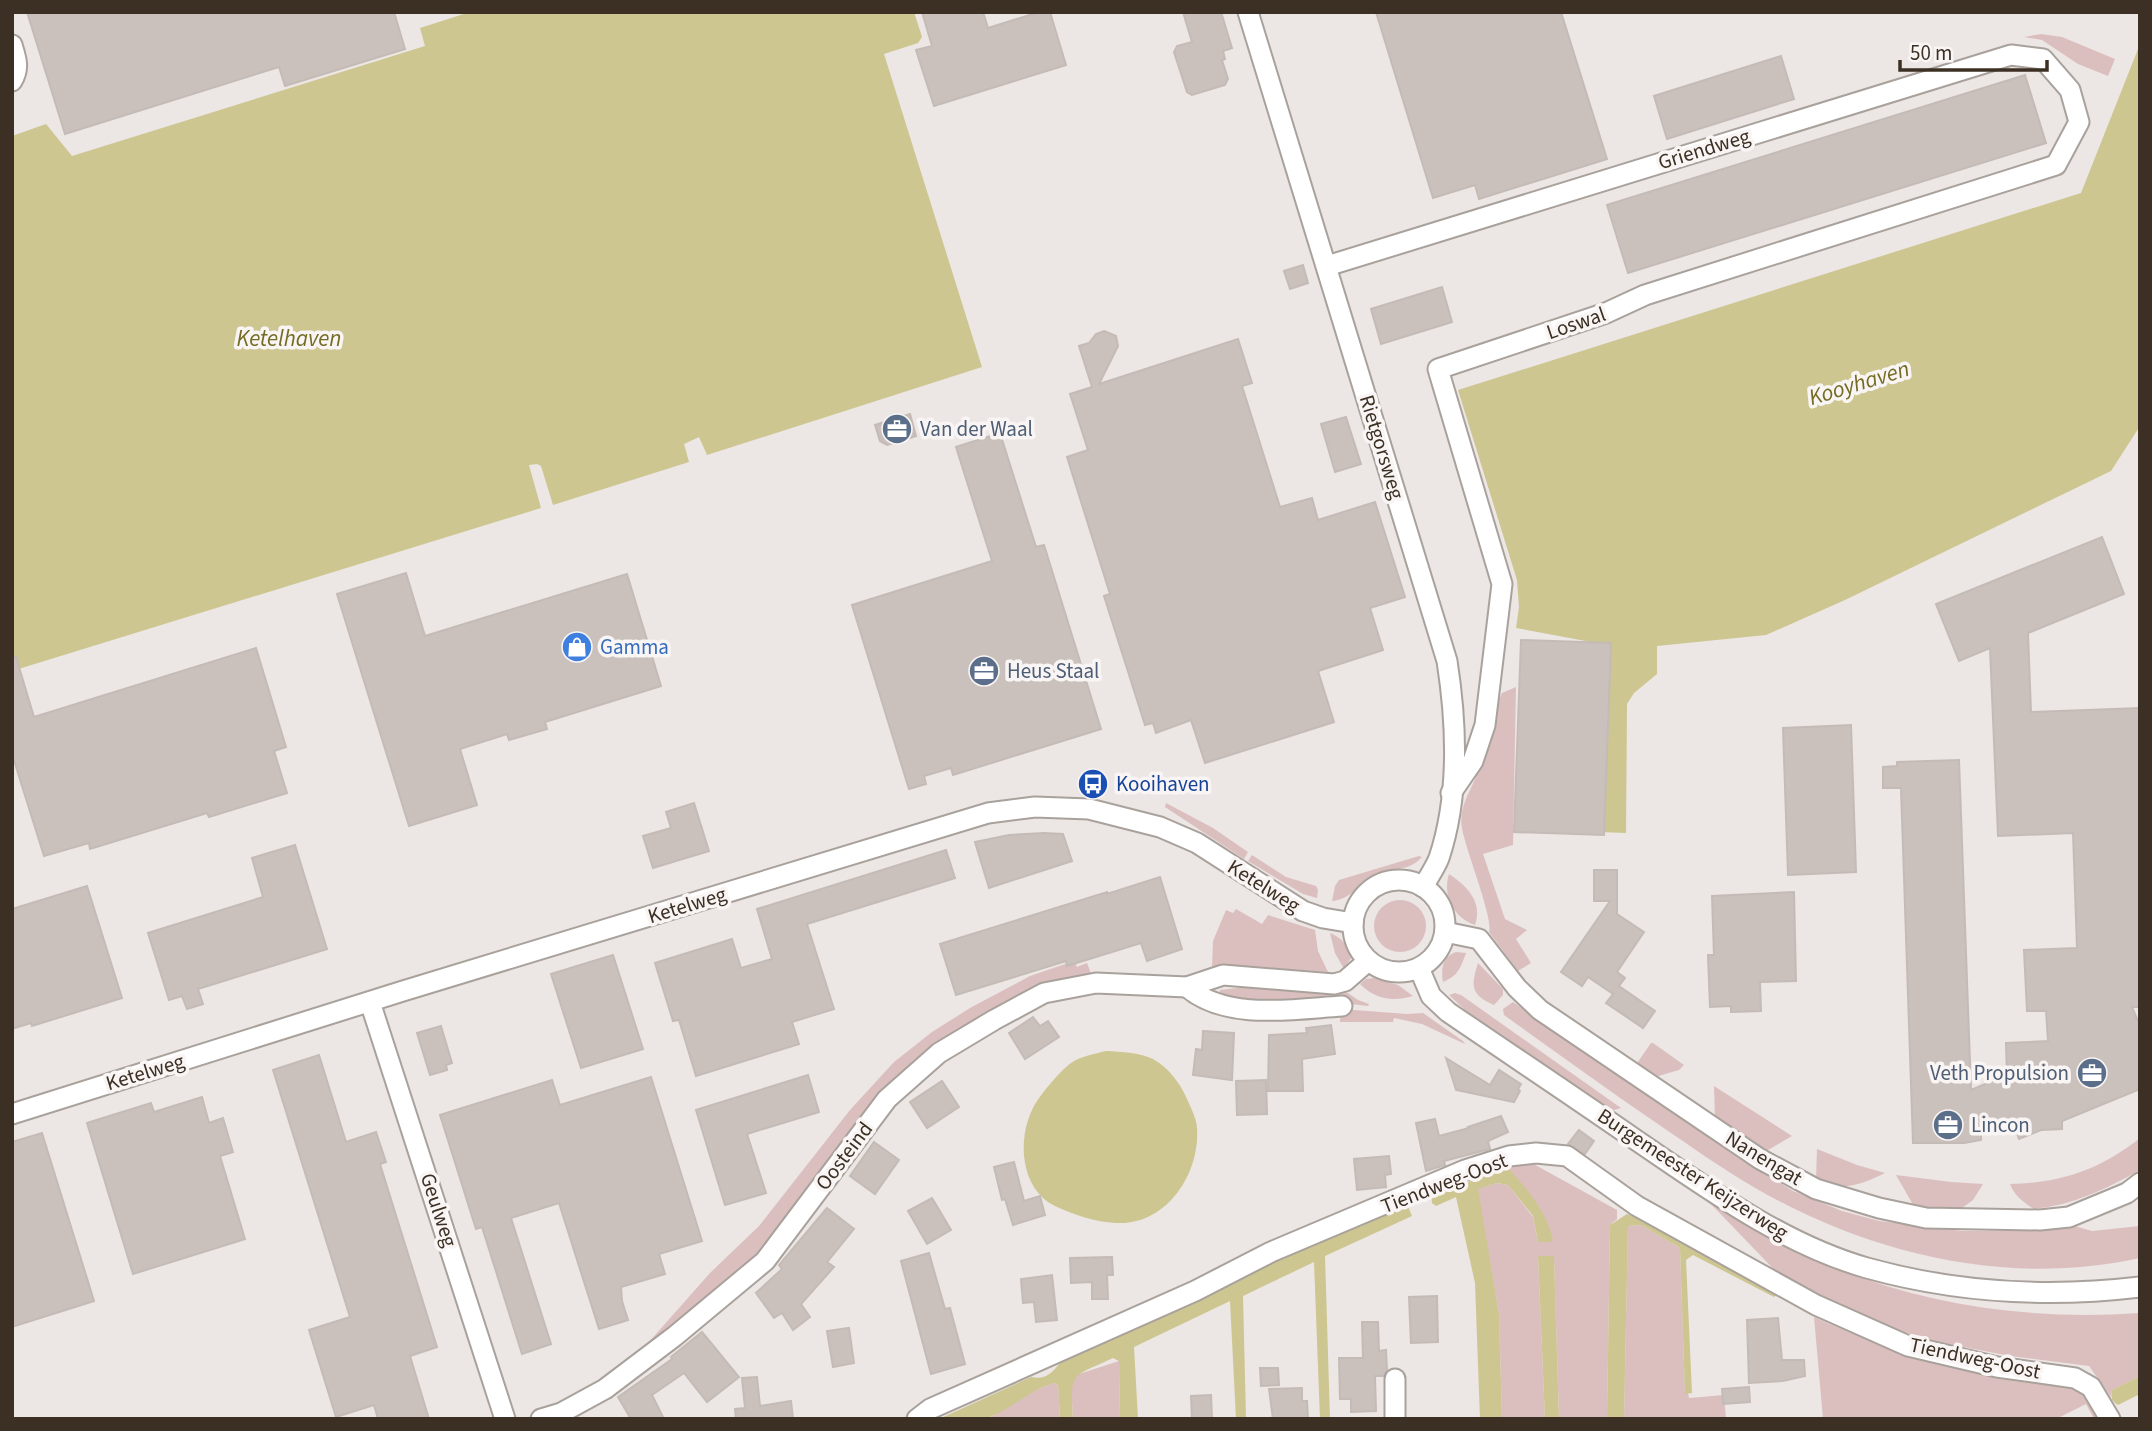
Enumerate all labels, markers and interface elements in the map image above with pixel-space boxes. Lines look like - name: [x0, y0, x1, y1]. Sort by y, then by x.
- scale bar: [1900, 28, 2047, 72]
- text: 50 m: [1910, 38, 1952, 68]
- street label: Griendweg: [1654, 121, 1754, 177]
- street label: Loswal: [1542, 299, 1610, 347]
- water label: Ketelhaven: [237, 322, 341, 355]
- water label: Kooyhaven: [1804, 352, 1914, 414]
- street label: Rietgorsweg: [1352, 391, 1412, 503]
- office icon: Van der Waal: [880, 412, 914, 446]
- place label: Van der Waal: [920, 414, 1033, 444]
- shop icon: Gamma: [560, 630, 594, 664]
- place label: Gamma: [600, 632, 669, 662]
- office icon: Heus Staal: [967, 654, 1001, 688]
- place label: Heus Staal: [1007, 656, 1099, 686]
- bus stop icon: Kooihaven: [1076, 767, 1110, 801]
- place label: Kooihaven: [1116, 769, 1210, 799]
- street label: Ketelweg: [1222, 852, 1306, 920]
- street label: Ketelweg: [644, 879, 730, 931]
- street label: Ketelweg: [102, 1046, 188, 1098]
- office icon: Veth Propulsion: [2075, 1056, 2109, 1090]
- place label: Veth Propulsion: [1930, 1058, 2069, 1088]
- street label: Burgemeester Keijzerweg: [1592, 1101, 1795, 1247]
- office icon: Lincon: [1931, 1108, 1965, 1142]
- place label: Lincon: [1971, 1110, 2030, 1140]
- street label: Oosteind: [808, 1115, 880, 1197]
- street label: Nanengat: [1720, 1123, 1808, 1193]
- street label: Tiendweg-Oost: [1376, 1145, 1512, 1221]
- street label: Geulweg: [413, 1169, 465, 1251]
- street label: Tiendweg-Oost: [1907, 1329, 2043, 1387]

